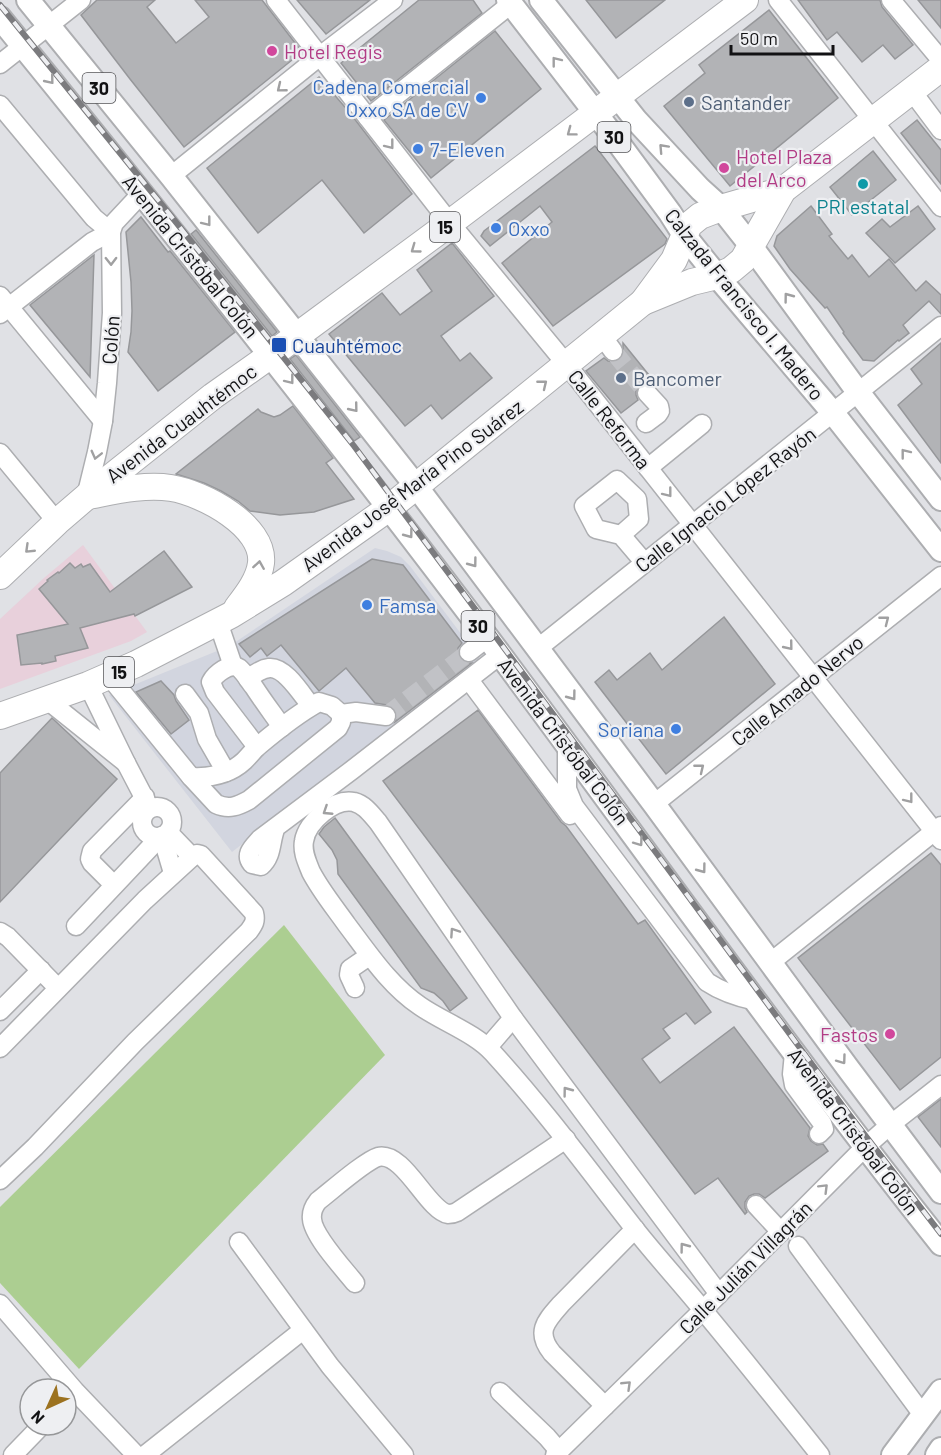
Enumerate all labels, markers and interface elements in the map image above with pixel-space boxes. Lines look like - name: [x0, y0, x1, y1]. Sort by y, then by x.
- scale bar: [731, 18, 833, 56]
- text: 50 m: [740, 27, 778, 49]
- place label: Hotel Regis: [284, 39, 382, 63]
- marker: Hotel Regis: [265, 44, 279, 58]
- one-way arrow: [552, 57, 563, 68]
- one-way arrow: [43, 73, 54, 84]
- road number: 30: [82, 73, 116, 103]
- place label: Cadena Comercial Oxxo SA de CV: [313, 74, 469, 121]
- one-way arrow: [276, 80, 287, 91]
- place label: Santander: [701, 90, 791, 114]
- marker: Cadena Comercial Oxxo SA de CV: [474, 91, 488, 105]
- marker: Santander: [682, 95, 696, 109]
- road number: 30: [598, 122, 630, 152]
- one-way arrow: [567, 125, 578, 136]
- place label: 7-Eleven: [430, 137, 505, 161]
- one-way arrow: [382, 139, 393, 150]
- marker: 7-Eleven: [411, 142, 425, 156]
- place label: Hotel Plaza del Arco: [736, 144, 832, 191]
- one-way arrow: [659, 145, 670, 156]
- marker: Hotel Plaza del Arco: [717, 161, 731, 175]
- street label: Avenida Cristóbal Colón: [118, 170, 264, 342]
- marker: PRI estatal: [856, 177, 870, 191]
- place label: PRI estatal: [817, 194, 909, 218]
- street label: Calzada Francisco I. Madero: [660, 203, 830, 405]
- road number: 15: [430, 212, 460, 242]
- one-way arrow: [199, 216, 210, 227]
- place label: Oxxo: [508, 216, 550, 240]
- marker: Oxxo: [489, 221, 503, 235]
- one-way arrow: [410, 242, 421, 253]
- one-way arrow: [105, 256, 117, 265]
- one-way arrow: [784, 293, 795, 304]
- street label: Colón: [96, 315, 124, 365]
- place label: Cuauhtémoc: [292, 333, 402, 357]
- marker: Cuauhtémoc: [270, 336, 288, 354]
- street label: Avenida Cuauhtémoc: [101, 359, 261, 487]
- street label: Calle Reforma: [564, 364, 656, 474]
- place label: Bancomer: [633, 366, 722, 390]
- marker: Bancomer: [614, 371, 628, 385]
- one-way arrow: [283, 373, 294, 384]
- one-way arrow: [537, 380, 548, 391]
- street label: Avenida José María Pino Suárez: [296, 394, 528, 576]
- one-way arrow: [346, 401, 357, 412]
- street label: Calle Ignacio López Rayón: [630, 421, 820, 577]
- one-way arrow: [902, 448, 913, 459]
- one-way arrow: [91, 450, 104, 460]
- one-way arrow: [661, 486, 672, 497]
- one-way arrow: [402, 528, 413, 539]
- one-way arrow: [25, 541, 36, 552]
- one-way arrow: [466, 556, 477, 567]
- one-way arrow: [253, 560, 265, 570]
- place label: Famsa: [379, 593, 436, 617]
- marker: Famsa: [360, 598, 374, 612]
- road number: 30: [462, 611, 494, 641]
- one-way arrow: [878, 617, 889, 628]
- street label: Calle Amado Nervo: [726, 629, 868, 751]
- one-way arrow: [782, 639, 793, 650]
- street label: Avenida Cristóbal Colón: [493, 653, 635, 829]
- road number: 15: [104, 657, 134, 687]
- one-way arrow: [565, 689, 576, 700]
- place label: Soriana: [598, 717, 664, 741]
- marker: Soriana: [669, 722, 683, 736]
- one-way arrow: [693, 764, 704, 775]
- one-way arrow: [902, 793, 913, 804]
- one-way arrow: [323, 804, 334, 815]
- one-way arrow: [631, 836, 642, 847]
- one-way arrow: [694, 862, 705, 873]
- one-way arrow: [450, 928, 461, 939]
- place label: Fastos: [820, 1022, 878, 1046]
- marker: Fastos: [883, 1027, 897, 1041]
- street label: Avenida Cristóbal Colón: [783, 1043, 925, 1219]
- one-way arrow: [834, 1053, 845, 1064]
- one-way arrow: [563, 1087, 574, 1098]
- one-way arrow: [817, 1185, 828, 1196]
- street label: Calle Julián Villagrán: [673, 1195, 817, 1339]
- one-way arrow: [680, 1243, 691, 1254]
- north arrow: [18, 1377, 78, 1437]
- one-way arrow: [620, 1381, 630, 1392]
- text: N: [27, 1407, 48, 1428]

